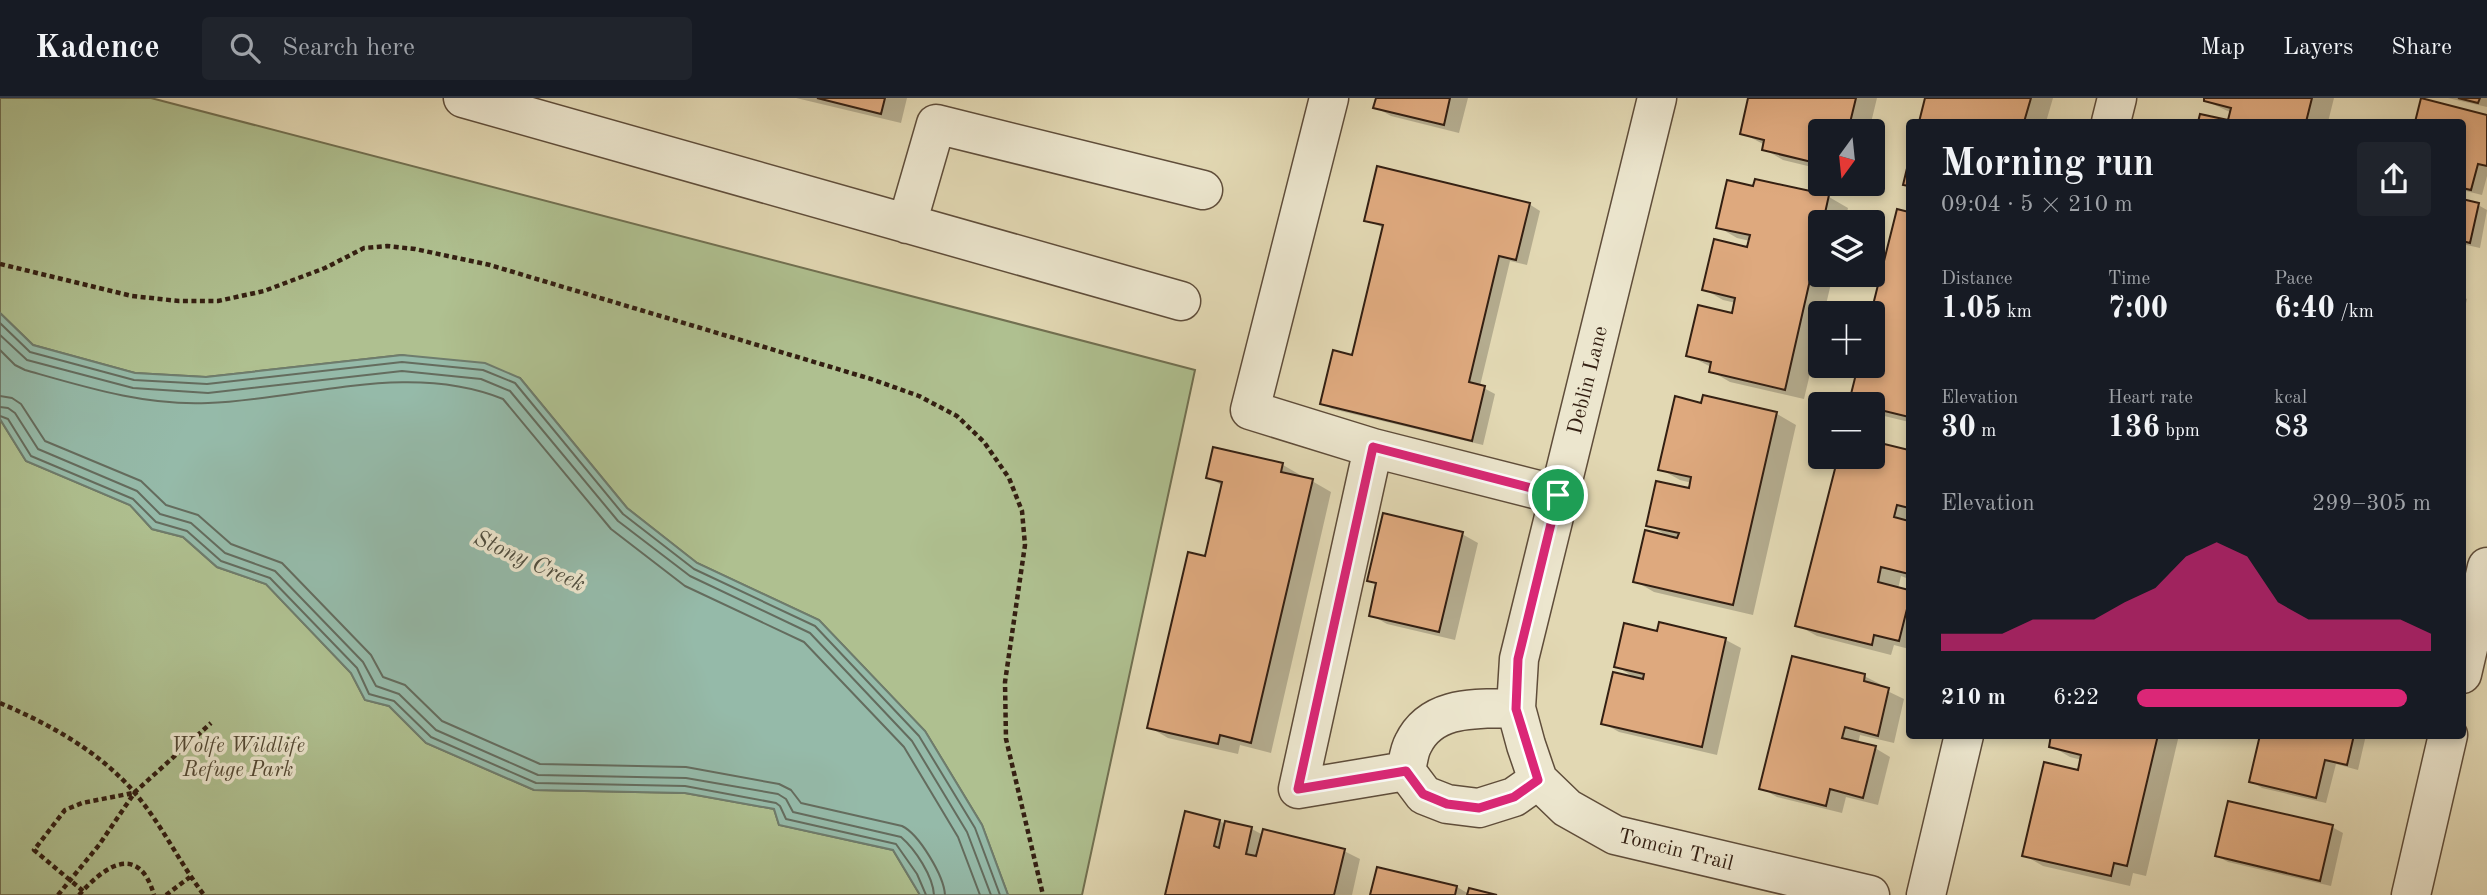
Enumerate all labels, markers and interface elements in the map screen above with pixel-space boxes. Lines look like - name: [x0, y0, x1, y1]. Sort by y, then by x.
- search box: [202, 17, 692, 80]
- icon: search: [226, 29, 264, 67]
- text: Kadence: [35, 32, 160, 65]
- text: Search here: [282, 35, 415, 61]
- text: Map: [2201, 36, 2245, 60]
- text: Layers: [2283, 36, 2353, 60]
- text: Share: [2391, 36, 2452, 60]
- north arrow: [1808, 119, 1885, 196]
- map controls: [1808, 119, 1885, 469]
- button: share: [2357, 142, 2431, 216]
- text: Morning run: [1941, 146, 2154, 184]
- text: 09:04 · 5 × 210 m: [1941, 193, 2133, 216]
- button: layers: [1808, 210, 1885, 287]
- text: Distance: [1941, 270, 2013, 289]
- text: Time: [2108, 270, 2150, 289]
- text: Pace: [2274, 270, 2313, 289]
- text: 1.05: [1941, 294, 2002, 324]
- text: 7:00: [2108, 294, 2168, 324]
- text: 6:40: [2274, 294, 2335, 324]
- button: +: [1808, 301, 1885, 378]
- text: km: [2002, 303, 2032, 322]
- text: /km: [2335, 303, 2374, 322]
- street label: Deblin Lane: [1565, 324, 1612, 437]
- text: Elevation: [1941, 389, 2018, 408]
- text: Heart rate: [2108, 389, 2193, 408]
- text: kcal: [2274, 389, 2307, 408]
- button: −: [1808, 392, 1885, 469]
- text: 30: [1941, 413, 1976, 443]
- text: 136: [2108, 413, 2160, 443]
- text: 83: [2274, 413, 2309, 443]
- text: m: [1976, 422, 1996, 441]
- text: bpm: [2160, 422, 2200, 441]
- pin: [1528, 465, 1588, 525]
- icon: arrive: [1539, 476, 1577, 514]
- text: Elevation: [1941, 492, 2035, 515]
- text: 299–305 m: [2312, 492, 2431, 515]
- water label: Stony Creek: [470, 527, 588, 597]
- text: 210 m: [1941, 686, 2006, 709]
- text: 6:22: [2053, 686, 2099, 709]
- park label: Wolfe Wildlife Refuge Park: [171, 736, 305, 781]
- street label: Tomcin Trail: [1616, 826, 1736, 875]

